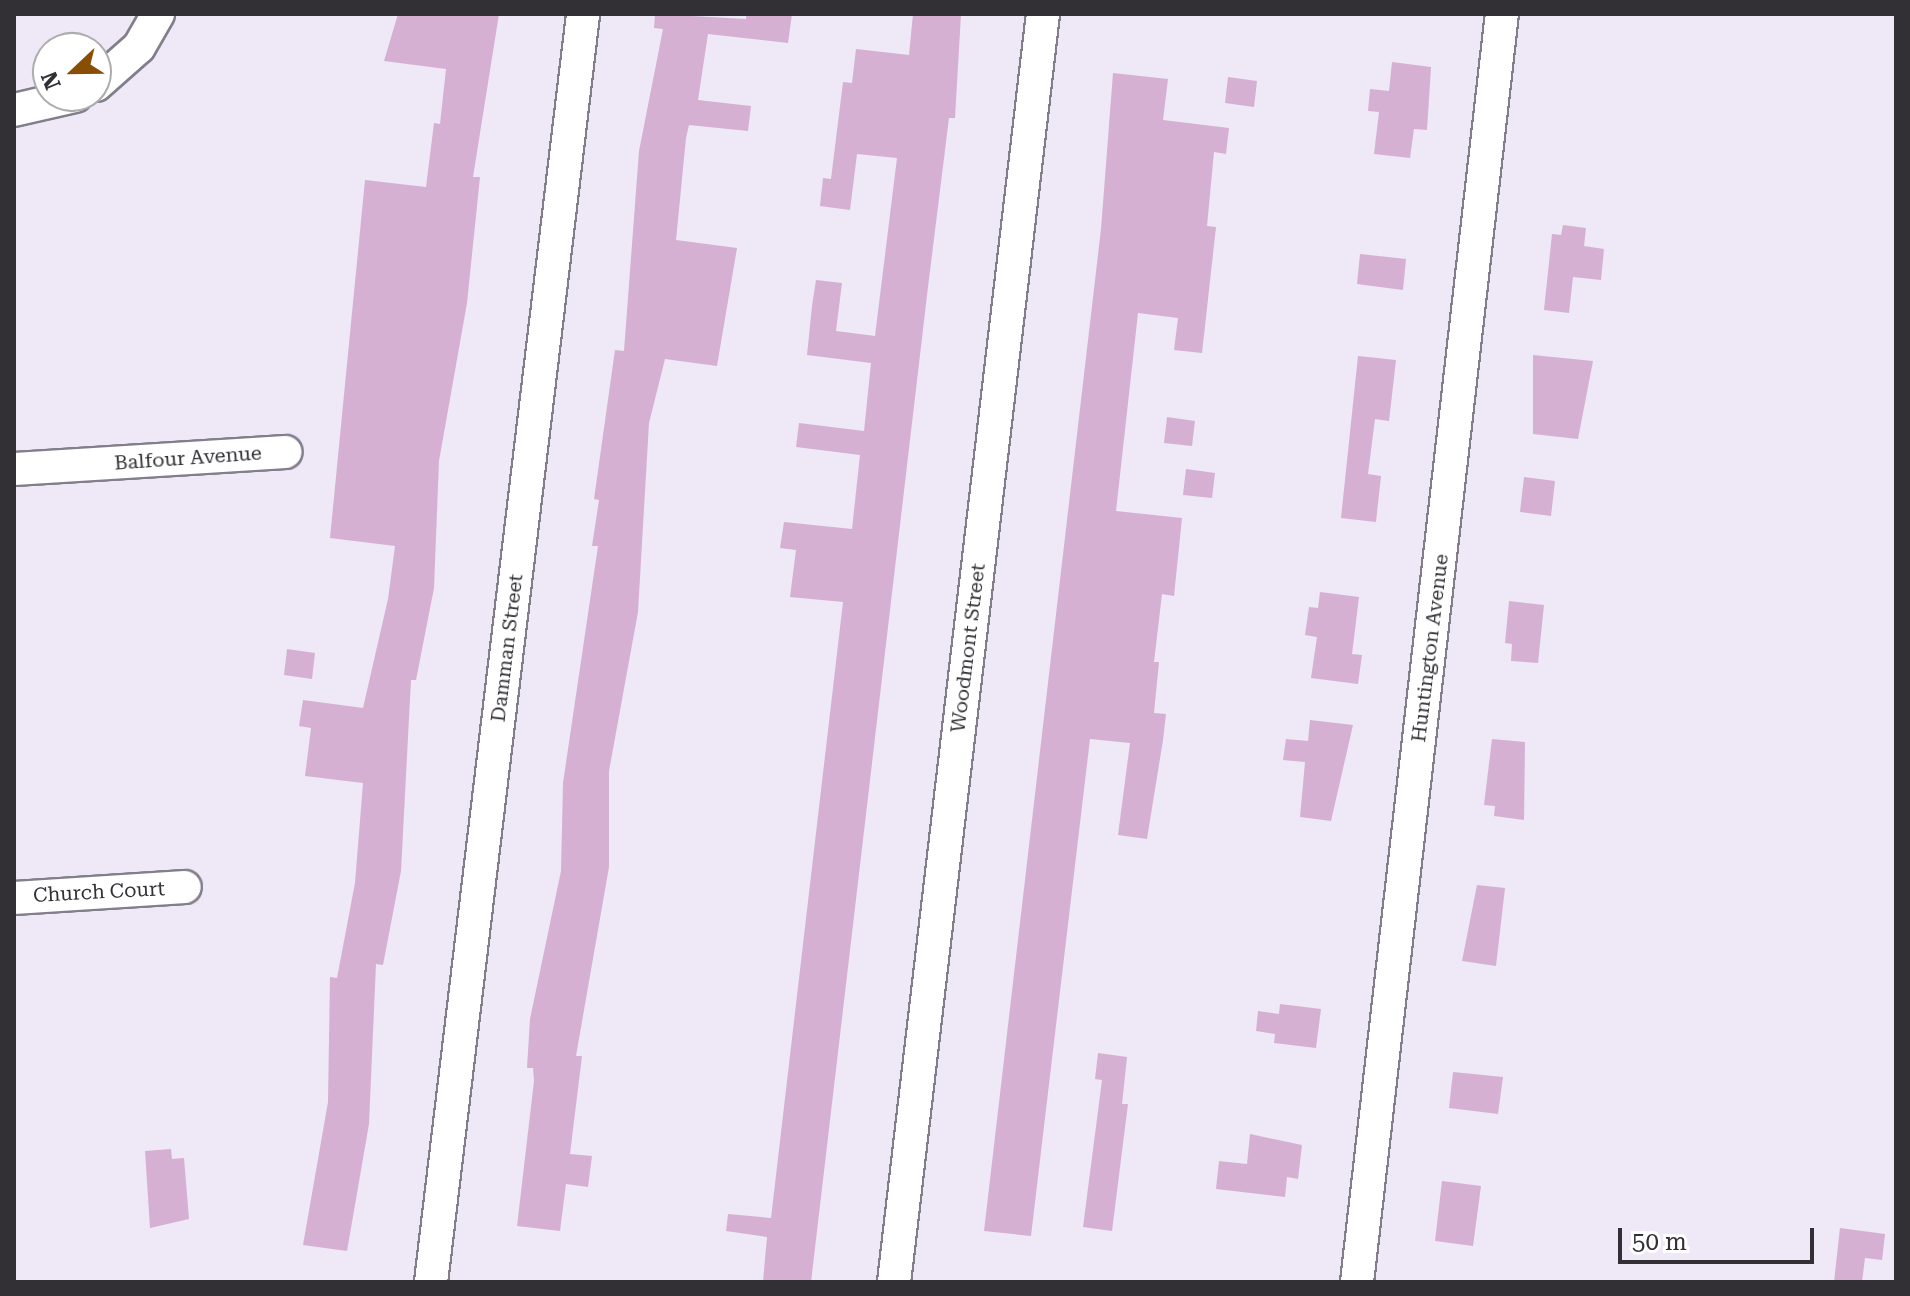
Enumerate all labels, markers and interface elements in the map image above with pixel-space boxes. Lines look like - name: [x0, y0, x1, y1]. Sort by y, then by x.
- north arrow: [32, 32, 112, 112]
- text: N: [36, 68, 66, 93]
- street label: Balfour Avenue: [113, 441, 263, 475]
- street label: Huntington Avenue: [1407, 552, 1453, 744]
- street label: Woodmont Street: [946, 562, 990, 734]
- street label: Damman Street: [486, 573, 528, 723]
- street label: Church Court: [33, 877, 165, 907]
- scale bar: [1622, 1212, 1818, 1262]
- text: 50 m: [1632, 1228, 1687, 1256]

